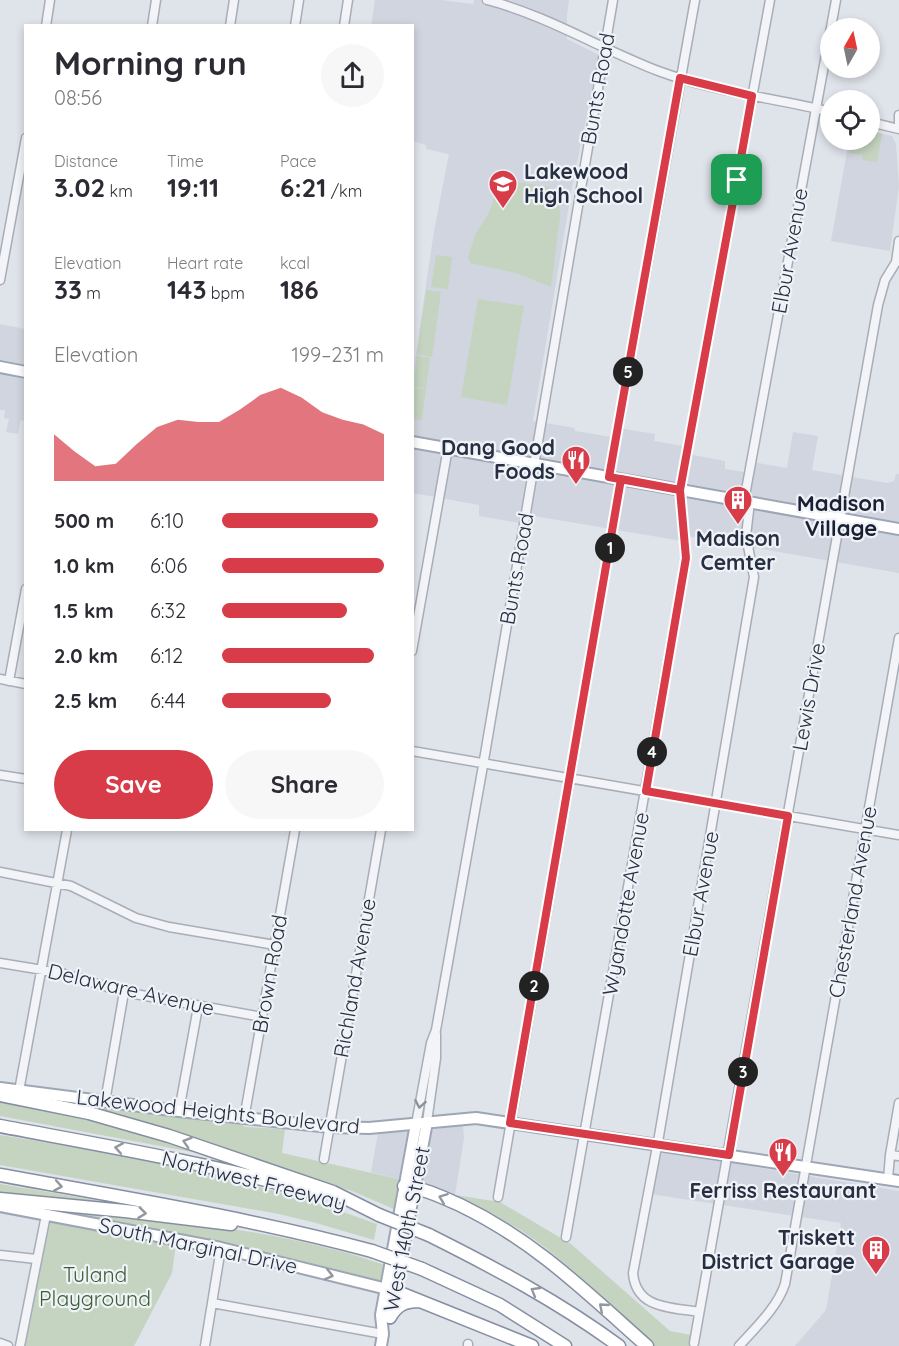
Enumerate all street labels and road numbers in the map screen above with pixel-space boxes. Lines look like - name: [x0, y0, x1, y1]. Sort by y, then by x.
- street label: Bunts Road: [574, 31, 620, 147]
- street label: Elbur Avenue: [765, 186, 813, 316]
- street label: Bunts Road: [493, 511, 539, 627]
- street label: Lewis Drive: [786, 641, 830, 753]
- street label: Chesterland Avenue: [822, 804, 882, 1000]
- street label: Wyandotte Avenue: [596, 810, 654, 998]
- street label: Elbur Avenue: [676, 829, 724, 959]
- street label: Richland Avenue: [327, 896, 381, 1060]
- street label: Brown Road: [246, 913, 292, 1035]
- street label: Delaware Avenue: [45, 957, 217, 1021]
- street label: Lakewood Heights Boulevard: [75, 1083, 361, 1139]
- street label: West 140th Street: [377, 1144, 435, 1314]
- street label: Northwest Freeway: [159, 1145, 349, 1216]
- street label: South Marginal Drive: [96, 1211, 300, 1279]

